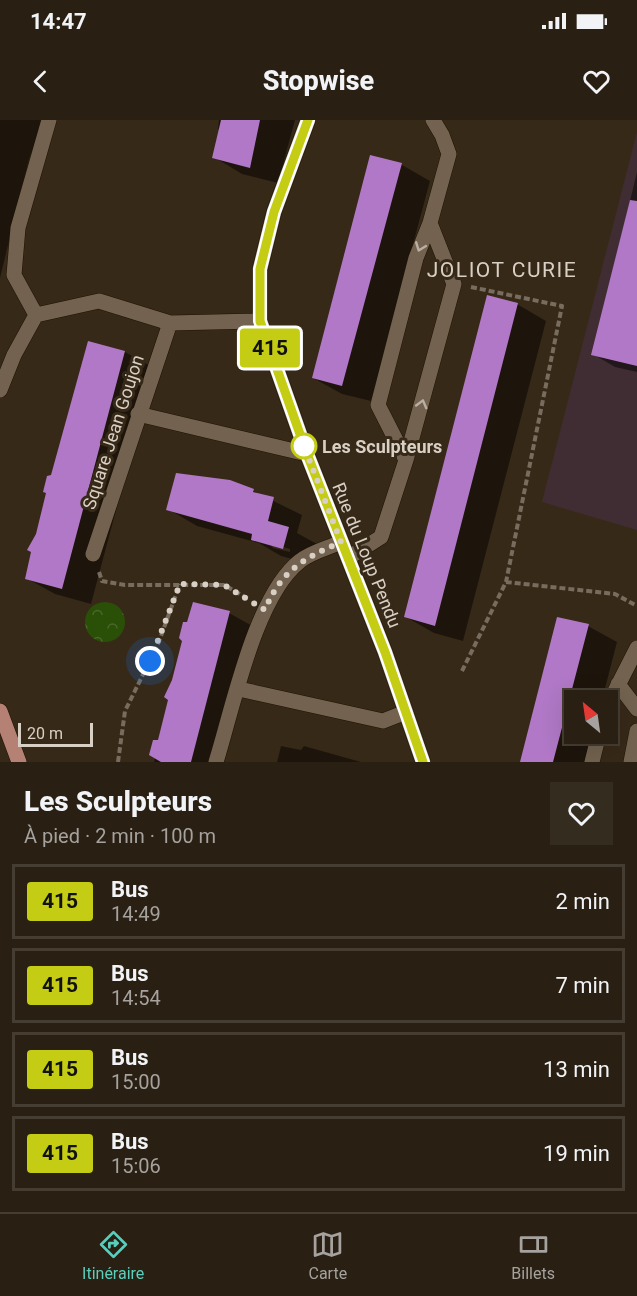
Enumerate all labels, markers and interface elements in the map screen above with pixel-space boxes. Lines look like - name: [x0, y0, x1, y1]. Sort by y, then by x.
- text: 14:47: [30, 9, 87, 34]
- icon: back: [24, 65, 57, 98]
- text: Stopwise: [263, 65, 374, 97]
- icon: heart: [580, 65, 613, 98]
- one-way arrow: [415, 241, 427, 252]
- district label: JOLIOT CURIE: [427, 258, 577, 282]
- line badge: 415: [236, 328, 304, 368]
- text: 415: [252, 336, 288, 360]
- street label: Square Jean Goujon: [78, 352, 148, 512]
- one-way arrow: [415, 399, 427, 409]
- marker: Les Sculpteurs: [291, 433, 317, 459]
- place label: Les Sculpteurs: [322, 436, 442, 457]
- street label: Rue du Loup Pendu: [328, 479, 406, 631]
- your location: [135, 646, 165, 676]
- north arrow: [564, 690, 618, 744]
- map controls: [564, 690, 618, 744]
- scale bar: [18, 720, 93, 748]
- text: 20 m: [27, 724, 63, 743]
- button: heart: [550, 782, 613, 845]
- text: Les Sculpteurs: [24, 785, 212, 818]
- text: À pied · 2 min · 100 m: [24, 824, 216, 848]
- text: Bus: [111, 877, 149, 902]
- text: 415: [42, 889, 78, 913]
- text: 2 min: [555, 889, 610, 914]
- text: 14:49: [111, 902, 161, 926]
- text: Bus: [111, 961, 149, 986]
- text: 415: [42, 973, 78, 997]
- text: 7 min: [555, 973, 610, 998]
- text: 14:54: [111, 986, 161, 1010]
- text: Bus: [111, 1045, 149, 1070]
- text: 415: [42, 1057, 78, 1081]
- text: 13 min: [543, 1057, 610, 1082]
- text: 15:00: [111, 1070, 161, 1094]
- text: Bus: [111, 1129, 149, 1154]
- text: 415: [42, 1141, 78, 1165]
- text: 19 min: [543, 1141, 610, 1166]
- text: 15:06: [111, 1154, 161, 1178]
- tab: Itinéraire: [82, 1228, 144, 1283]
- tab: Carte: [308, 1228, 347, 1283]
- tab: Billets: [511, 1228, 555, 1283]

